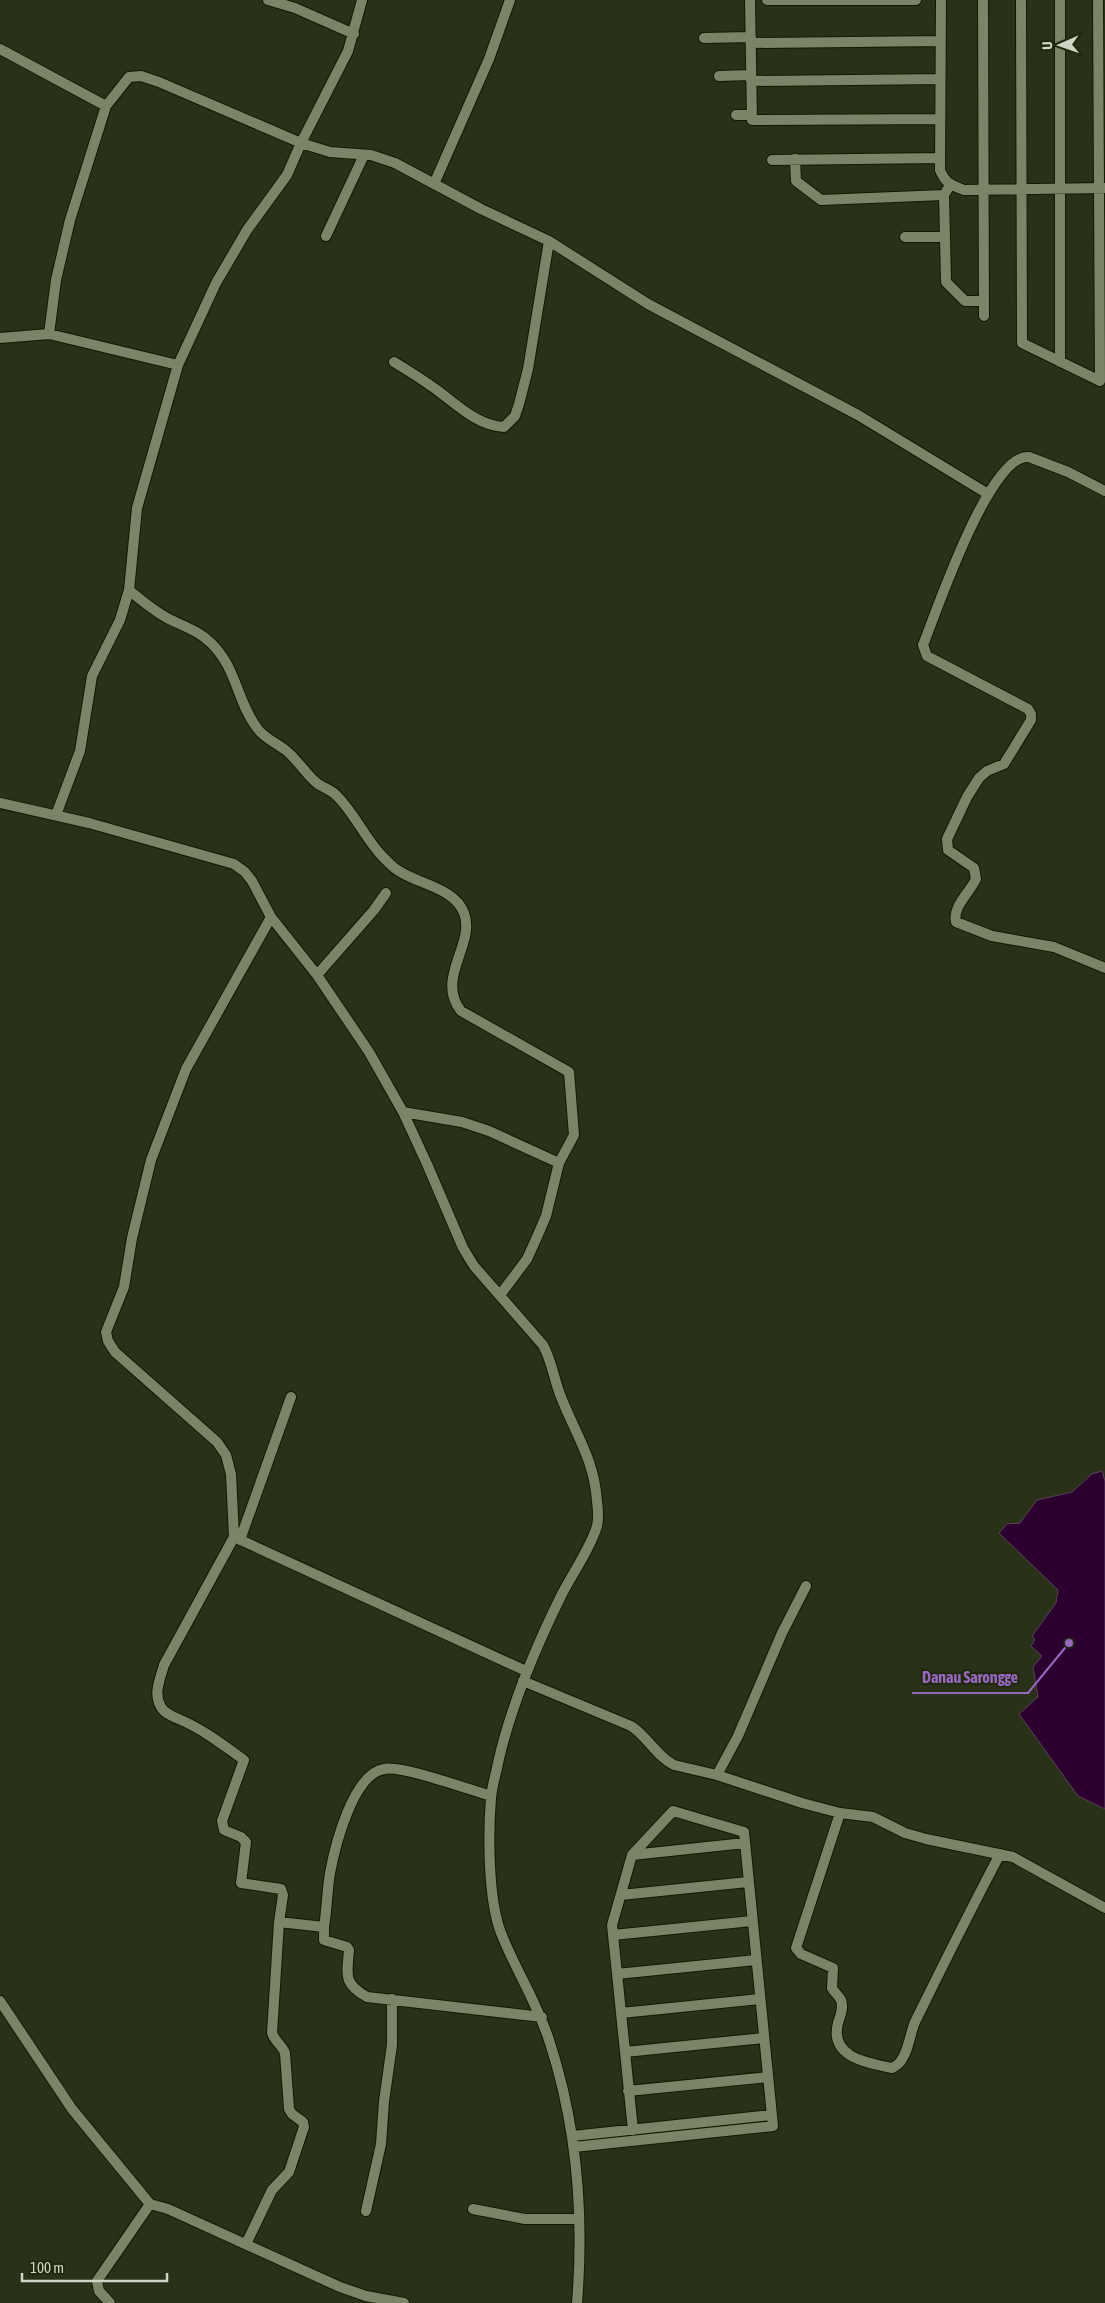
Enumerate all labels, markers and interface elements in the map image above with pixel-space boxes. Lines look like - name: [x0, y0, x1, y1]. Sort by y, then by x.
- north arrow: [1035, 20, 1085, 70]
- text: U: [1039, 41, 1055, 50]
- callout: Danau Sarongge: [912, 1662, 1028, 1693]
- text: Danau Sarongge: [922, 1668, 1018, 1686]
- scale bar: [22, 2250, 168, 2282]
- text: 100 m: [30, 2259, 64, 2276]

